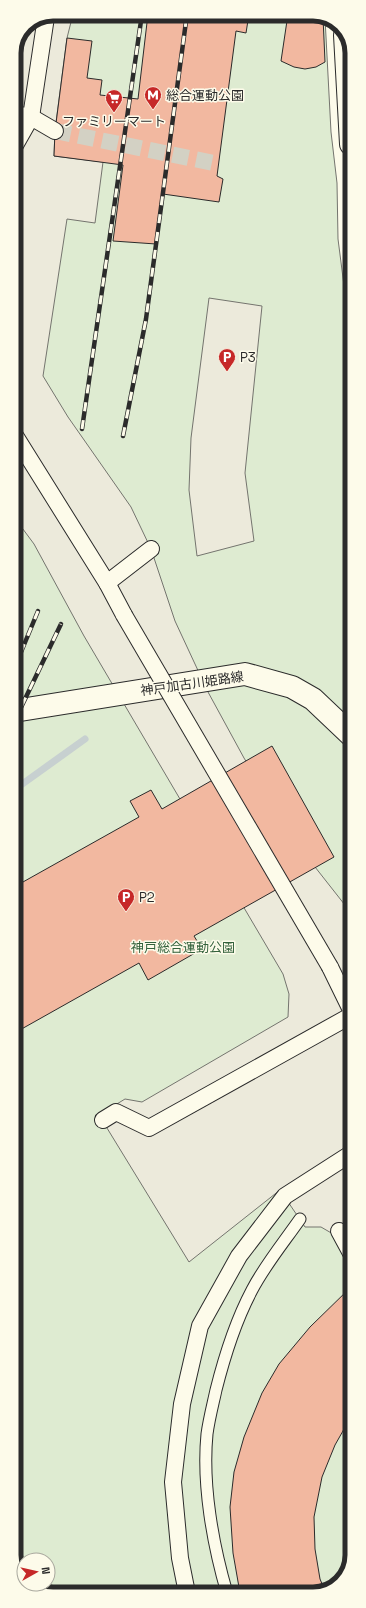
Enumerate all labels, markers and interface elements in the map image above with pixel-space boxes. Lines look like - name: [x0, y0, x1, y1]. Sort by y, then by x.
- metro station icon: 総合運動公園: [143, 85, 163, 110]
- place label: 総合運動公園: [166, 87, 244, 104]
- supermarket icon: ファミリーマート: [104, 88, 124, 113]
- place label: ファミリーマート: [62, 113, 166, 130]
- parking icon: P3: [217, 347, 237, 372]
- place label: P3: [240, 349, 256, 366]
- street label: 神戸加古川姫路線: [139, 668, 245, 699]
- parking icon: P2: [116, 887, 136, 912]
- place label: P2: [139, 889, 155, 906]
- park label: 神戸総合運動公園: [131, 939, 235, 956]
- north arrow: [16, 1552, 56, 1592]
- text: N: [38, 1566, 53, 1575]

